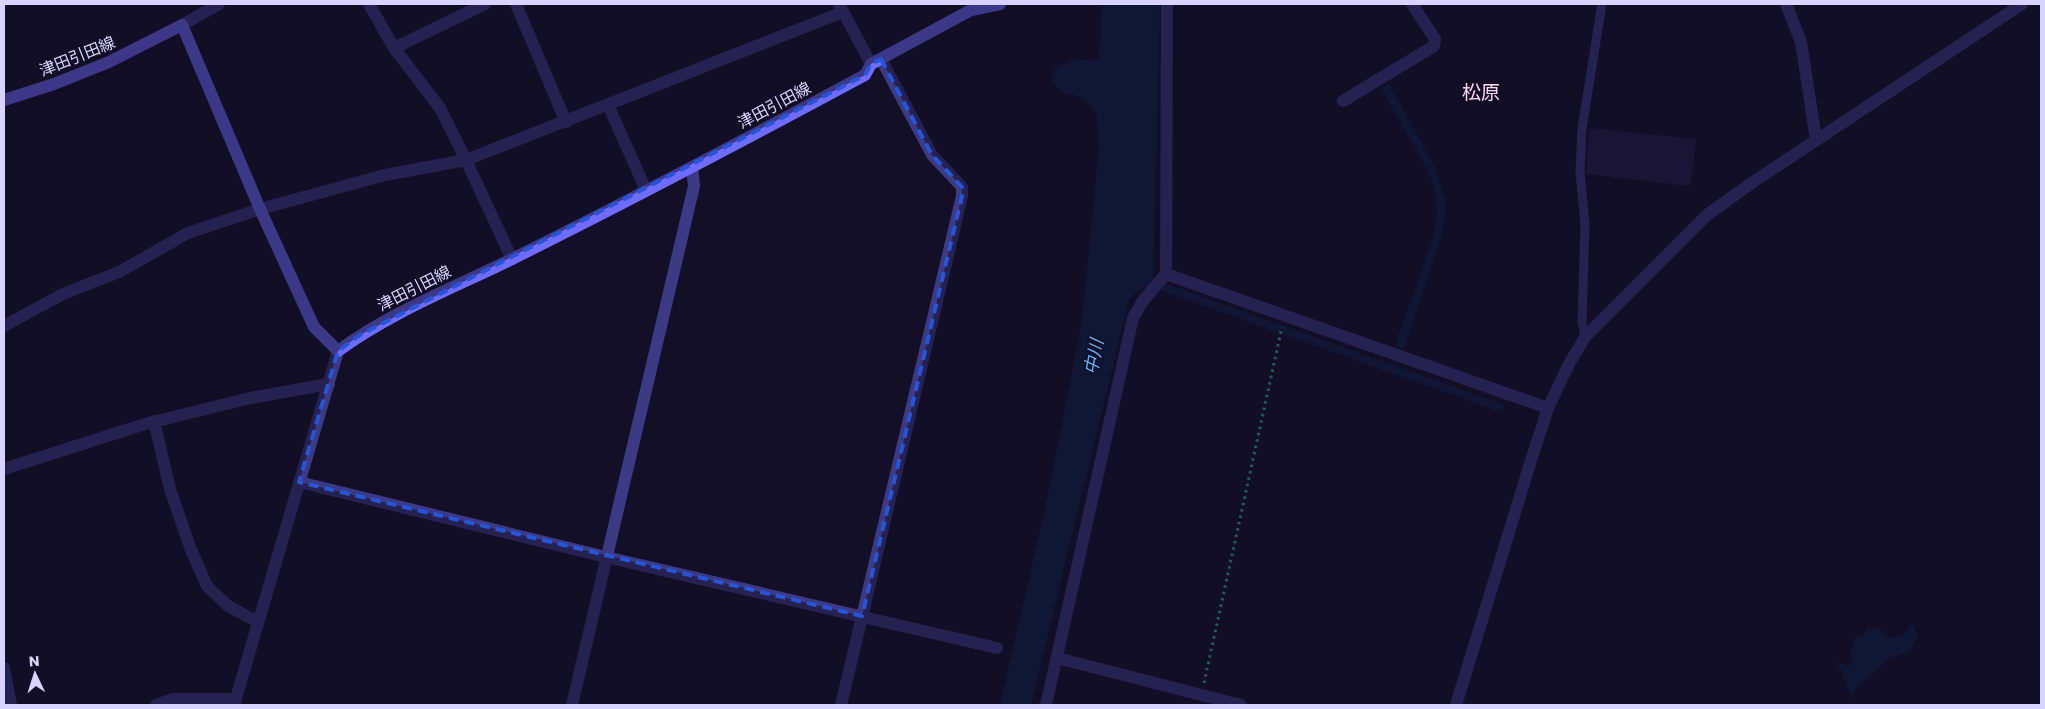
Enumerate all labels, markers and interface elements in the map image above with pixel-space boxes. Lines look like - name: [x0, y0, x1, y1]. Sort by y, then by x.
- street label: 津田引田線: [36, 31, 119, 82]
- street label: 津田引田線: [734, 77, 815, 134]
- district label: 松原: [1462, 79, 1500, 106]
- street label: 津田引田線: [373, 260, 455, 317]
- water label: 中川: [1078, 335, 1110, 377]
- north arrow: [10, 649, 60, 699]
- text: N: [28, 651, 40, 671]

